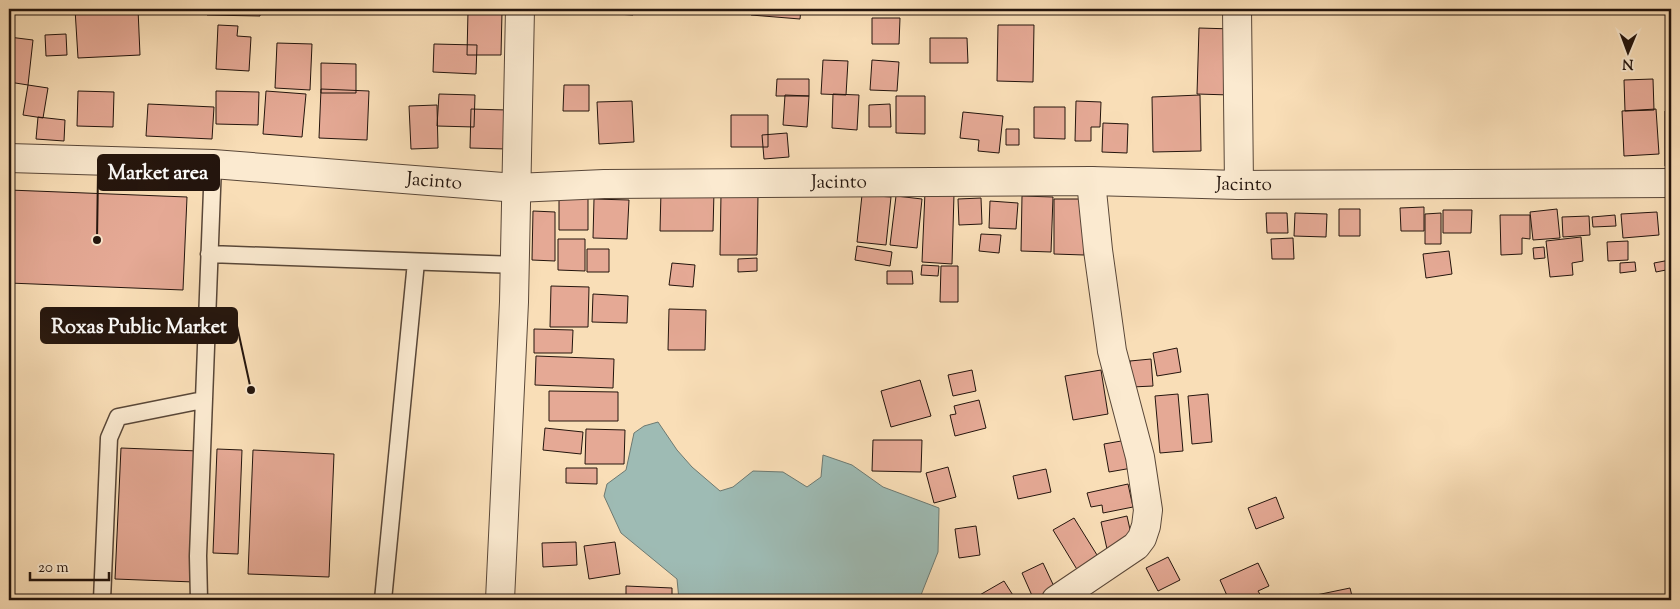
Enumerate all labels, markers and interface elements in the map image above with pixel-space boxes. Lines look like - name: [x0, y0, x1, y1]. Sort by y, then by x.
- north arrow: [1602, 28, 1652, 78]
- text: N: [1622, 53, 1634, 73]
- callout: Market area: [98, 155, 219, 190]
- text: Market area: [108, 160, 209, 189]
- street label: Jacinto: [404, 166, 463, 197]
- street label: Jacinto: [810, 169, 867, 196]
- street label: Jacinto: [1214, 171, 1272, 199]
- callout: Roxas Public Market: [41, 308, 237, 343]
- text: Roxas Public Market: [51, 314, 227, 343]
- scale bar: [30, 549, 109, 581]
- text: 20 m: [38, 558, 69, 579]

